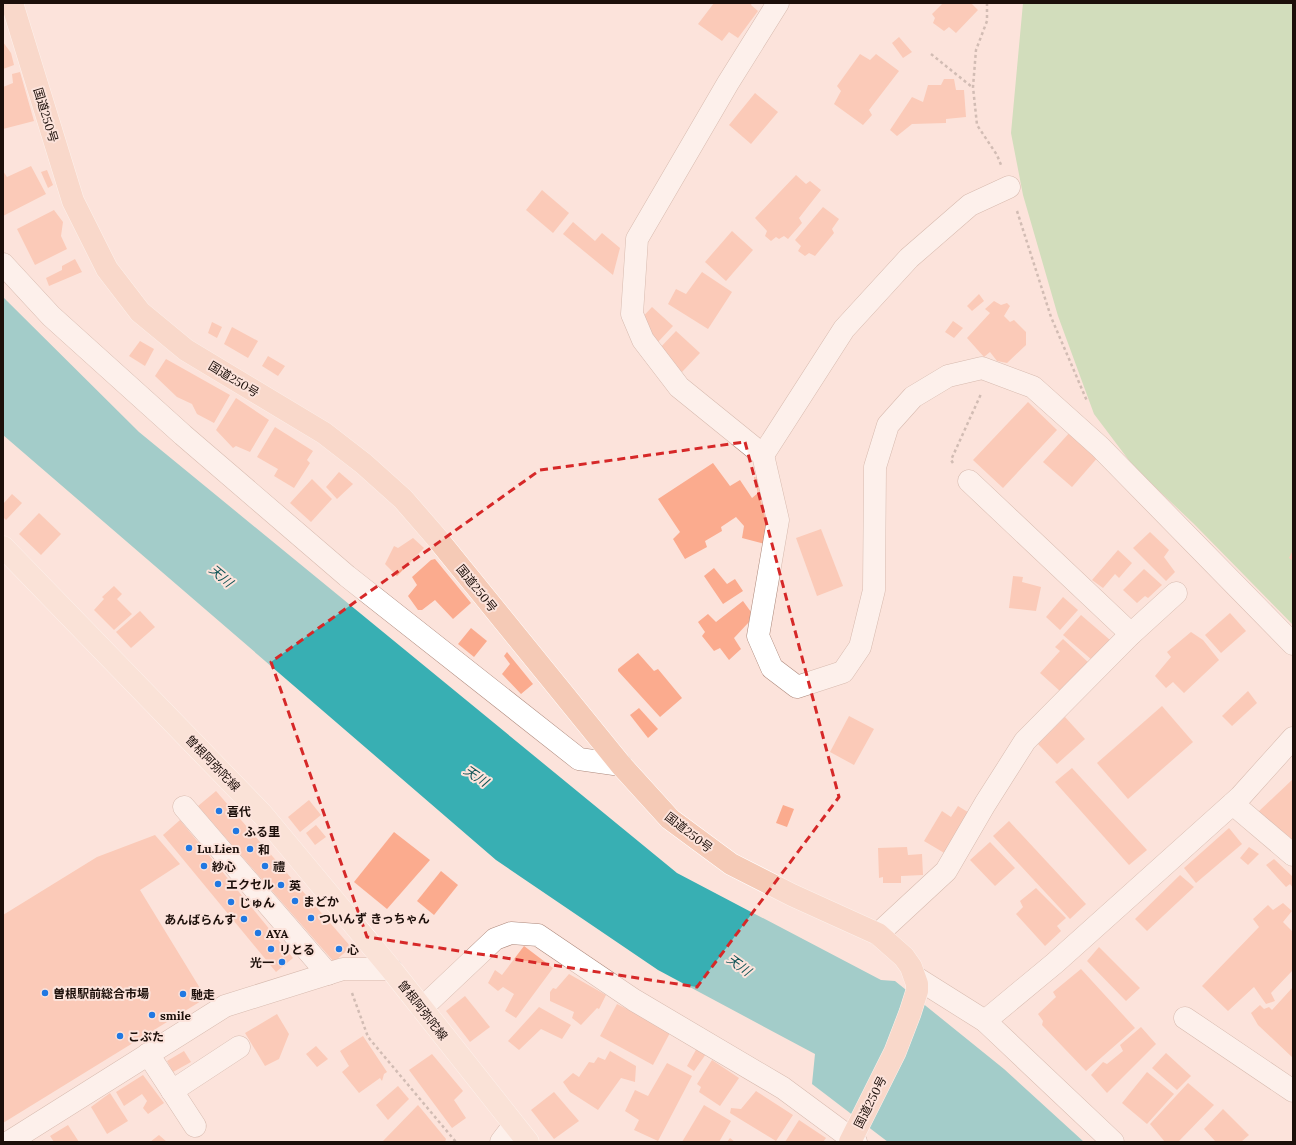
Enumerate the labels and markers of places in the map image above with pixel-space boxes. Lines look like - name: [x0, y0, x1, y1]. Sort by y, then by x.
- place label: 喜代: [227, 804, 251, 819]
- marker: 喜代: [214, 806, 224, 816]
- place label: ふる里: [244, 824, 280, 839]
- marker: ふる里: [231, 826, 241, 836]
- place label: Lu.Lien: [197, 841, 240, 856]
- place label: 和: [258, 842, 270, 857]
- marker: Lu.Lien: [184, 843, 194, 853]
- marker: 和: [245, 844, 255, 854]
- place label: 紗心: [212, 859, 236, 874]
- place label: 禮: [273, 859, 285, 874]
- marker: 紗心: [199, 861, 209, 871]
- marker: 禮: [260, 861, 270, 871]
- place label: エクセル: [226, 877, 274, 892]
- place label: 英: [289, 878, 301, 893]
- marker: エクセル: [213, 879, 223, 889]
- marker: 英: [276, 880, 286, 890]
- place label: まどか: [303, 894, 339, 909]
- place label: じゅん: [239, 895, 275, 910]
- marker: まどか: [290, 896, 300, 906]
- marker: じゅん: [226, 897, 236, 907]
- place label: ついんず きっちゃん: [319, 911, 430, 926]
- place label: あんばらんす: [164, 912, 236, 927]
- marker: ついんず きっちゃん: [306, 913, 316, 923]
- marker: あんばらんす: [239, 914, 249, 924]
- place label: AYA: [266, 926, 288, 941]
- marker: AYA: [253, 928, 263, 938]
- place label: リとる: [279, 942, 315, 957]
- place label: 心: [347, 942, 359, 957]
- marker: リとる: [266, 944, 276, 954]
- marker: 心: [334, 944, 344, 954]
- place label: 光一: [250, 955, 274, 970]
- marker: 光一: [277, 957, 287, 967]
- place label: 曽根駅前総合市場: [53, 986, 149, 1001]
- place label: 馳走: [191, 987, 215, 1002]
- marker: 曽根駅前総合市場: [40, 988, 50, 998]
- marker: 馳走: [178, 989, 188, 999]
- place label: smile: [160, 1008, 192, 1023]
- marker: smile: [147, 1010, 157, 1020]
- place label: こぶた: [128, 1029, 164, 1044]
- marker: こぶた: [115, 1031, 125, 1041]

